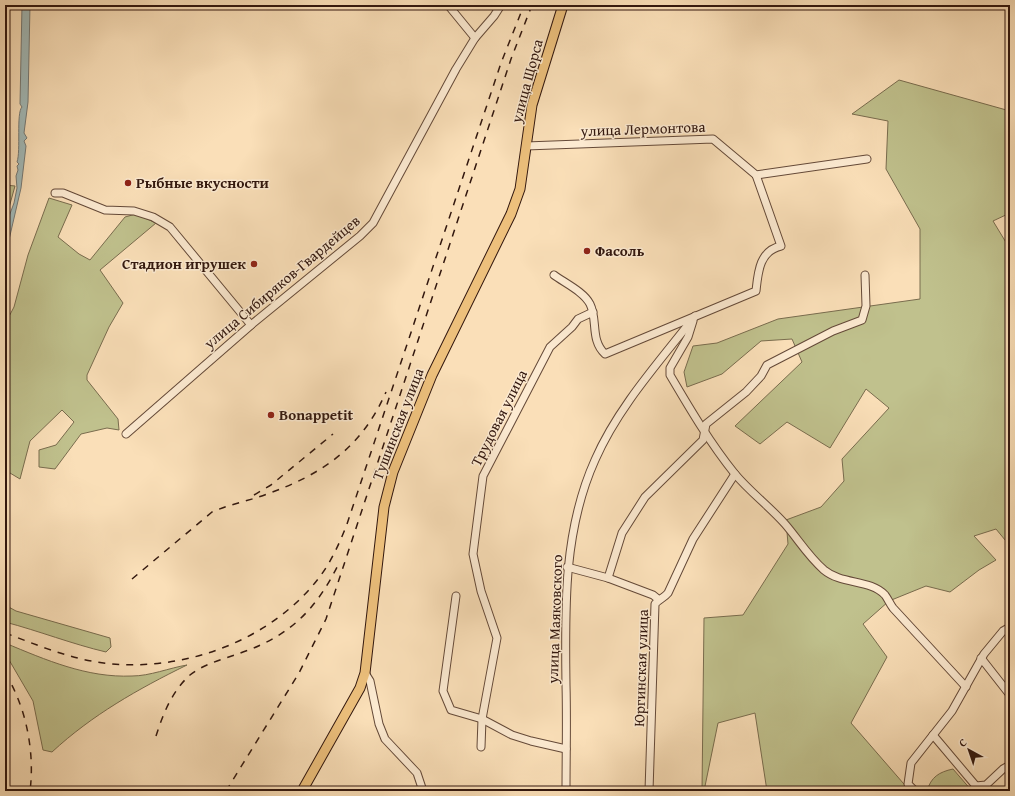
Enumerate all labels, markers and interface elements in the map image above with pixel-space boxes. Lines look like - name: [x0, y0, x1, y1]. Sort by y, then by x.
- street label: улица Щорса: [505, 36, 548, 126]
- street label: улица Лермонтова: [579, 116, 707, 141]
- place label: Рыбные вкусности: [136, 172, 269, 193]
- marker: Рыбные вкусности: [123, 178, 133, 188]
- street label: улица Сибиряков-Гвардейцев: [198, 210, 364, 354]
- place label: Фасоль: [595, 240, 645, 261]
- marker: Фасоль: [582, 246, 592, 256]
- place label: Стадион игрушек: [122, 253, 246, 274]
- marker: Стадион игрушек: [249, 259, 259, 269]
- street label: Тушинская улица: [367, 364, 429, 483]
- street label: Трудовая улица: [465, 365, 532, 470]
- place label: Bonappetit: [279, 404, 354, 425]
- marker: Bonappetit: [266, 410, 276, 420]
- street label: улица Маяковского: [542, 554, 567, 685]
- street label: Юргинская улица: [628, 608, 653, 727]
- north arrow: [949, 730, 989, 770]
- text: С: [955, 734, 970, 750]

